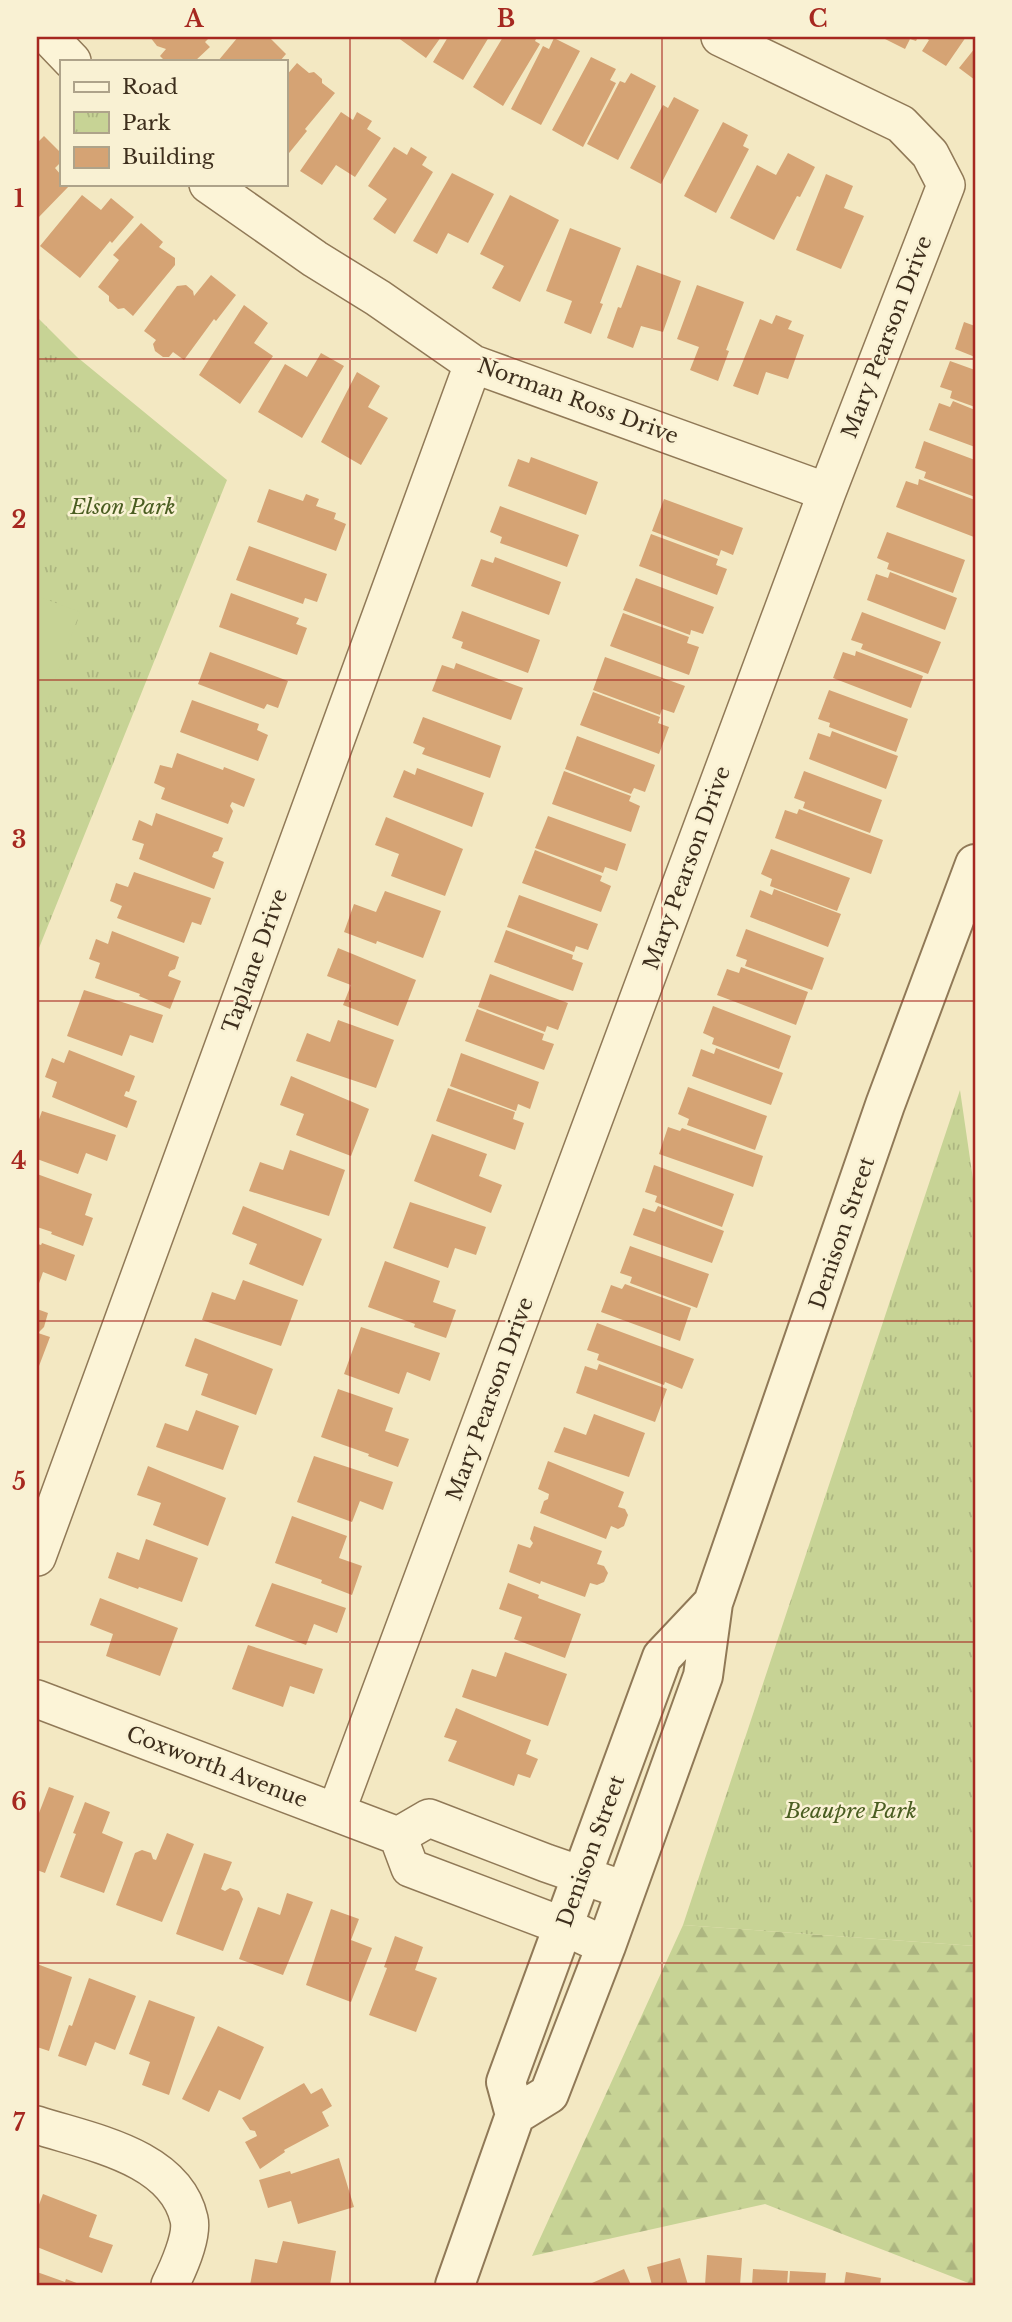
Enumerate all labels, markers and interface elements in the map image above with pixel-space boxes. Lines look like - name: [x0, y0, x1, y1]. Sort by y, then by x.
- text: A: [184, 5, 205, 33]
- text: B: [497, 5, 515, 33]
- text: C: [809, 5, 827, 33]
- legend: [60, 60, 287, 186]
- text: Road: [122, 74, 178, 100]
- text: Park: [122, 110, 171, 136]
- text: Building: [122, 144, 215, 170]
- text: 1: [14, 185, 24, 213]
- street label: Mary Pearson Drive: [836, 232, 938, 442]
- street label: Norman Ross Drive: [474, 353, 682, 449]
- park label: Elson Park: [69, 494, 176, 520]
- text: 2: [12, 506, 26, 534]
- street label: Mary Pearson Drive: [638, 763, 736, 973]
- text: 3: [12, 826, 26, 854]
- street label: Taplane Drive: [217, 885, 293, 1037]
- text: 4: [11, 1147, 27, 1175]
- street label: Denison Street: [804, 1153, 880, 1312]
- street label: Mary Pearson Drive: [441, 1294, 539, 1504]
- text: 5: [12, 1468, 26, 1496]
- street label: Coxworth Avenue: [123, 1721, 311, 1813]
- street label: Denison Street: [552, 1772, 630, 1930]
- text: 6: [11, 1788, 27, 1816]
- park label: Beaupre Park: [784, 1798, 917, 1824]
- text: 7: [13, 2109, 26, 2137]

